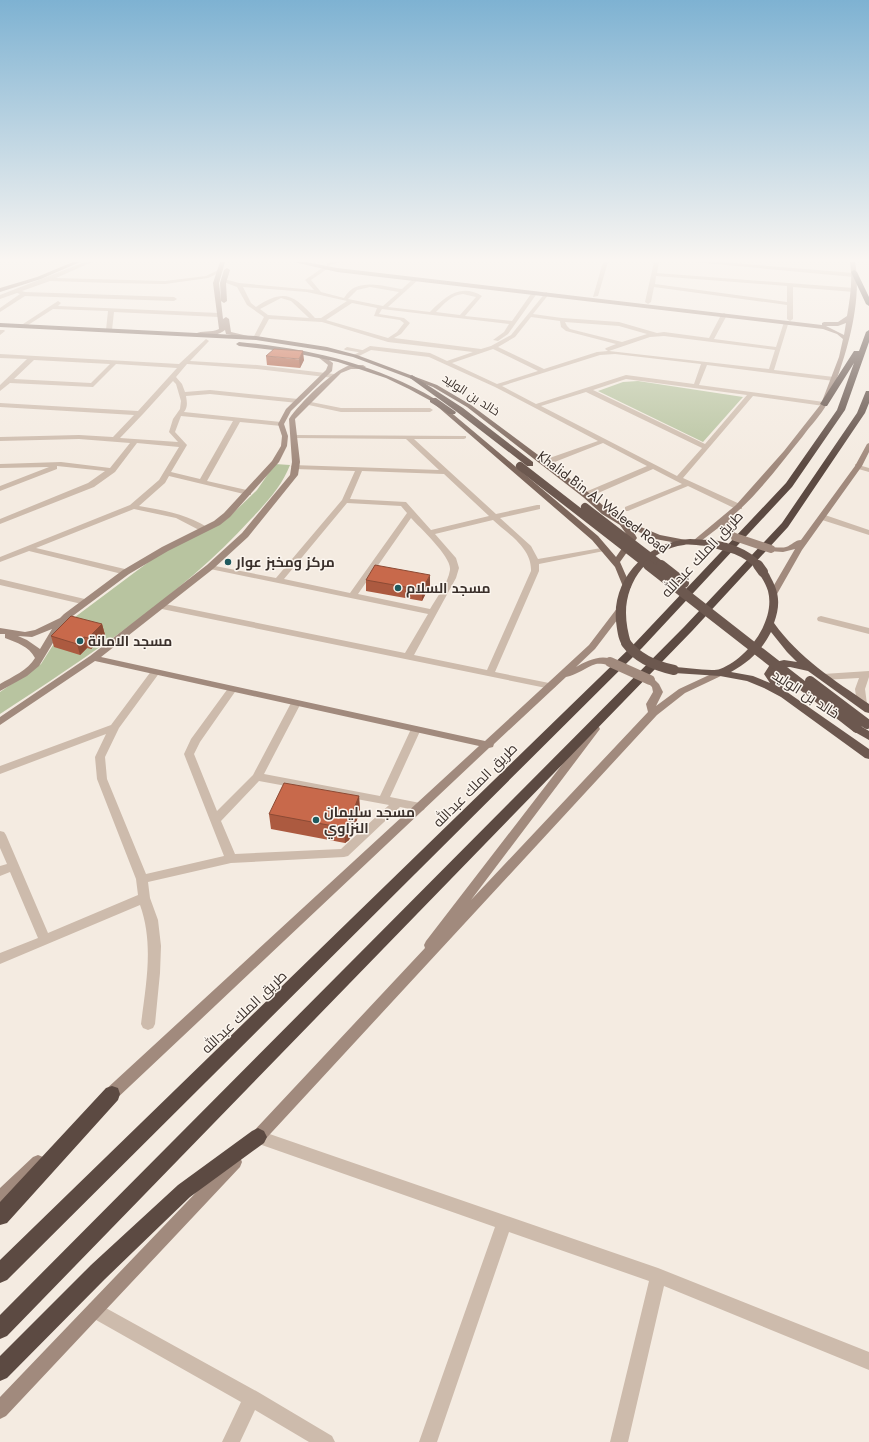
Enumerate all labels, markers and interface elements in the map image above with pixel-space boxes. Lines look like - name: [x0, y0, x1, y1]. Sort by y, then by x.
- street label: خالد بن الوليد: [439, 370, 503, 420]
- street label: Khalid Bin Al Waleed Road: [533, 446, 673, 558]
- street label: طريق الملك عبدالله: [657, 506, 747, 602]
- place label: مركز ومخبز عوار: [235, 552, 335, 572]
- marker: مركز ومخبز عوار: [223, 557, 233, 567]
- place label: مسجد السلام: [406, 578, 491, 598]
- marker: مسجد السلام: [393, 583, 403, 593]
- place label: مسجد الامانة: [88, 631, 172, 651]
- marker: مسجد الامانة: [75, 636, 85, 646]
- street label: خالد بن الوليد: [769, 665, 843, 723]
- street label: طريق الملك عبدالله: [428, 738, 522, 832]
- place label: مسجد سليمان النزاوي: [324, 802, 415, 839]
- marker: مسجد سليمان النزاوي: [311, 815, 321, 825]
- street label: طريق الملك عبدالله: [197, 966, 291, 1058]

